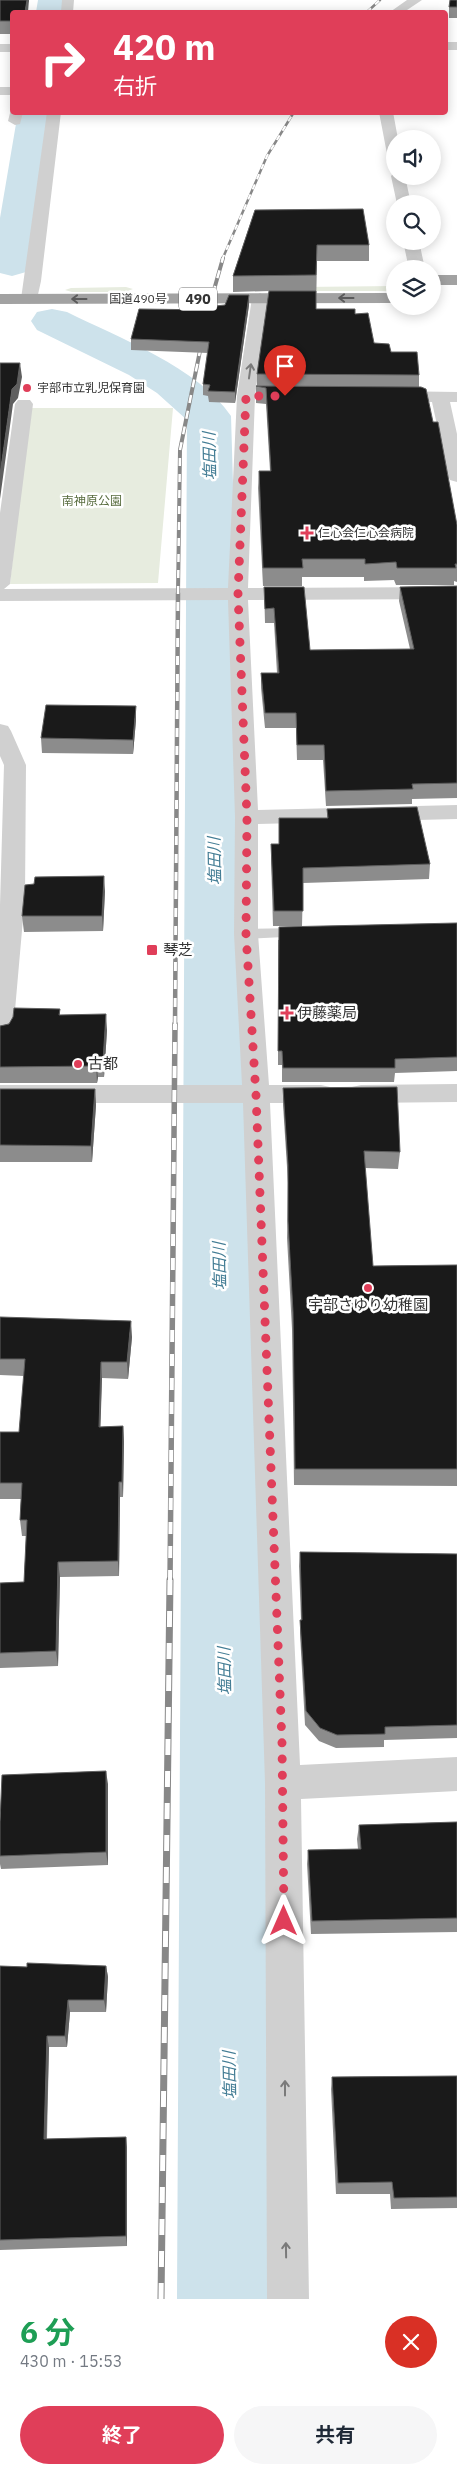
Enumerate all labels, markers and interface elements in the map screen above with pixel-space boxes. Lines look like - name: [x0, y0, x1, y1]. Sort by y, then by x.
- text: 420 m: [113, 24, 216, 70]
- icon: right: [30, 30, 95, 95]
- text: 右折: [113, 71, 157, 100]
- map controls: [386, 130, 441, 315]
- button: sound: [386, 130, 441, 185]
- button: search: [386, 195, 441, 250]
- button: layers: [386, 260, 441, 315]
- road number: 490: [179, 288, 217, 310]
- street label: 国道490号: [109, 291, 167, 306]
- one-way arrow: [339, 293, 355, 303]
- one-way arrow: [71, 294, 88, 304]
- pin: [264, 345, 306, 396]
- icon: arrive: [271, 352, 299, 380]
- one-way arrow: [245, 363, 255, 379]
- place label: 宇部市立乳児保育園: [37, 380, 145, 395]
- marker: 宇部市立乳児保育園: [21, 382, 33, 394]
- water label: 塩田川: [199, 430, 219, 480]
- park label: 南神原公園: [62, 493, 122, 508]
- place label: 仁心会仁心会病院: [318, 525, 414, 540]
- marker: 仁心会仁心会病院: [300, 526, 314, 540]
- water label: 塩田川: [204, 835, 224, 885]
- place label: 琴芝: [163, 940, 193, 959]
- marker: 琴芝: [145, 943, 159, 957]
- place label: 伊藤薬局: [297, 1003, 357, 1022]
- marker: 伊藤薬局: [281, 1007, 293, 1019]
- place label: 古都: [88, 1054, 118, 1073]
- marker: 古都: [72, 1058, 84, 1070]
- water label: 塩田川: [209, 1240, 229, 1290]
- marker: 宇部さゆり幼稚園: [362, 1282, 374, 1294]
- place label: 宇部さゆり幼稚園: [308, 1295, 428, 1314]
- water label: 塩田川: [214, 1645, 234, 1695]
- position arrow: [257, 1894, 309, 1946]
- water label: 塩田川: [219, 2049, 239, 2099]
- one-way arrow: [280, 2080, 290, 2096]
- one-way arrow: [281, 2243, 291, 2259]
- text: 6 分: [20, 2312, 75, 2351]
- button: close: [385, 2316, 437, 2368]
- text: 430 m · 15:53: [20, 2351, 122, 2371]
- button: 終了: [20, 2406, 224, 2464]
- button: 共有: [234, 2406, 437, 2464]

